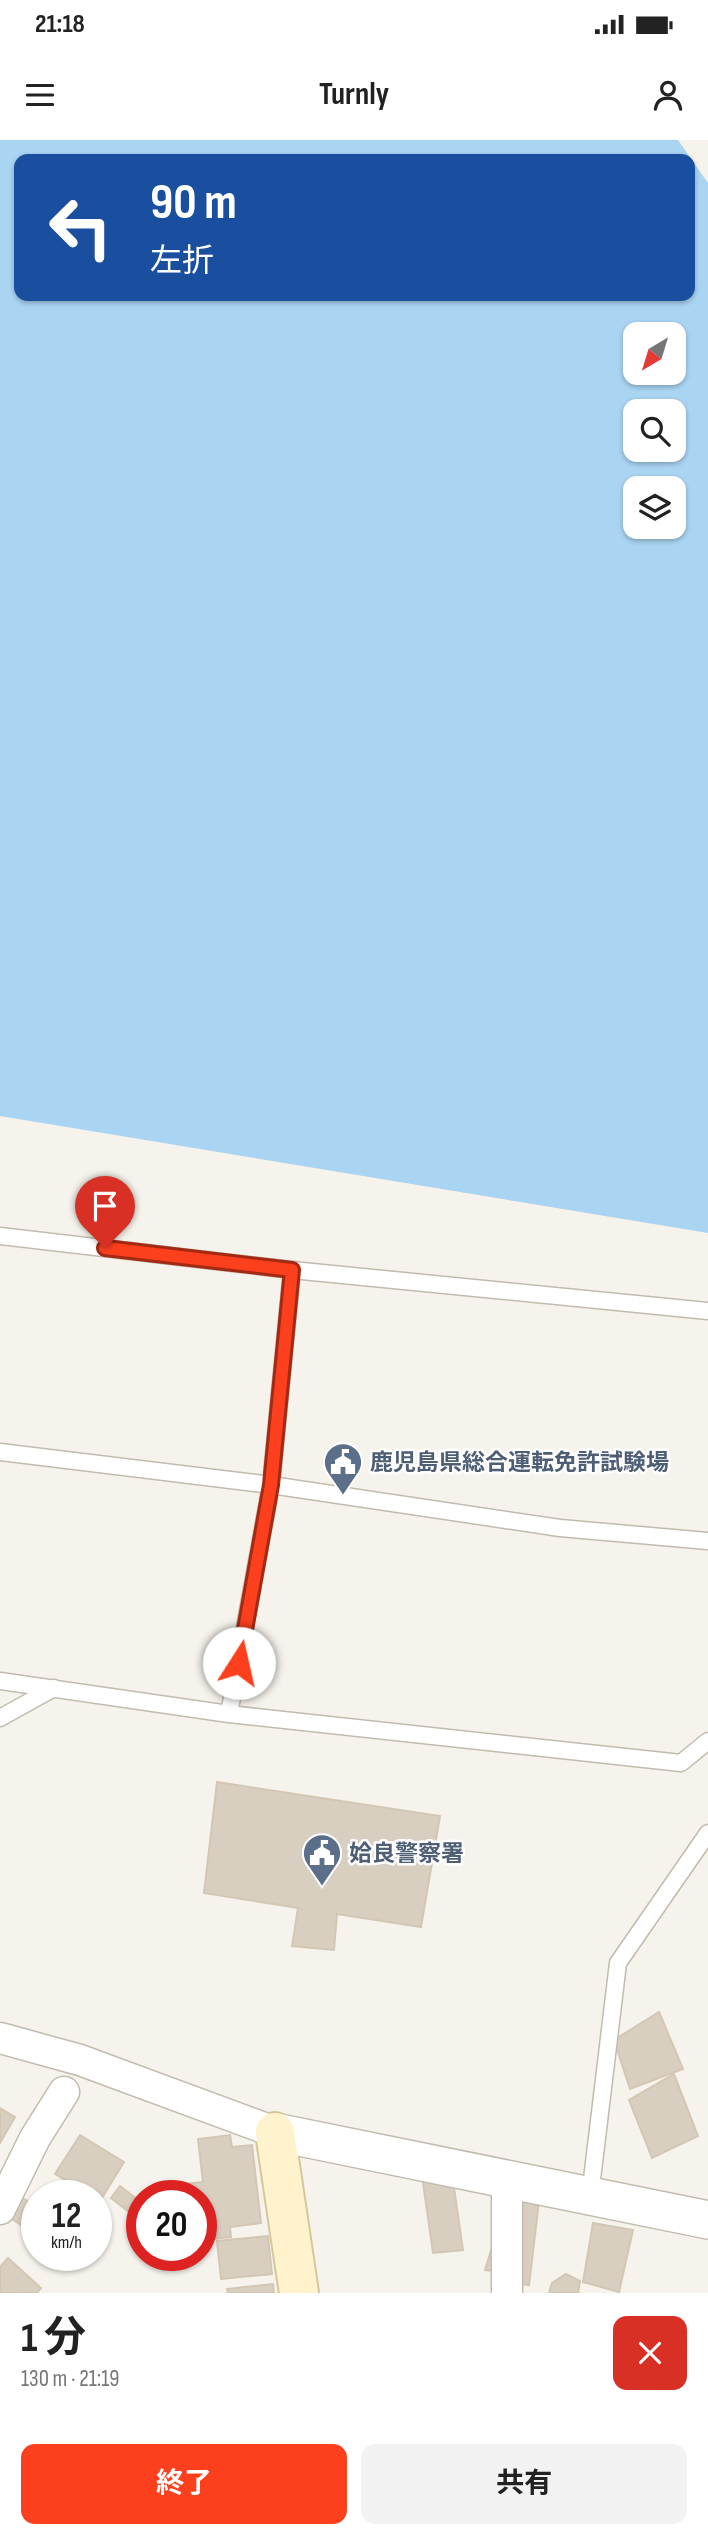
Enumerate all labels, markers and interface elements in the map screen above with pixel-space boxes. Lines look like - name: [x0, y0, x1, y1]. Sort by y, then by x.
- text: 21:18: [35, 9, 85, 40]
- text: Turnly: [319, 75, 389, 114]
- icon: menu: [21, 76, 59, 114]
- icon: person: [649, 76, 687, 114]
- text: 90 m: [150, 174, 237, 233]
- icon: left: [35, 182, 126, 273]
- text: 左折: [150, 242, 214, 281]
- north arrow: [623, 322, 686, 385]
- map controls: [623, 322, 686, 539]
- button: search: [623, 399, 686, 462]
- button: layers: [623, 476, 686, 539]
- pin: [75, 1176, 135, 1248]
- icon: arrive: [86, 1187, 124, 1225]
- public building icon: 鹿児島県総合運転免許試験場: [322, 1441, 364, 1496]
- place label: 鹿児島県総合運転免許試験場: [370, 1449, 669, 1477]
- position arrow: [202, 1626, 276, 1700]
- public building icon: 姶良警察署: [301, 1832, 343, 1887]
- place label: 姶良警察署: [349, 1840, 464, 1868]
- speed limit sign: 20: [126, 2180, 217, 2271]
- text: 12: [52, 2195, 81, 2238]
- text: km/h: [51, 2232, 82, 2253]
- text: 1 分: [21, 2313, 86, 2364]
- button: close: [613, 2316, 687, 2390]
- text: 130 m · 21:19: [21, 2365, 119, 2393]
- button: 終了: [21, 2444, 347, 2524]
- button: 共有: [361, 2444, 687, 2524]

